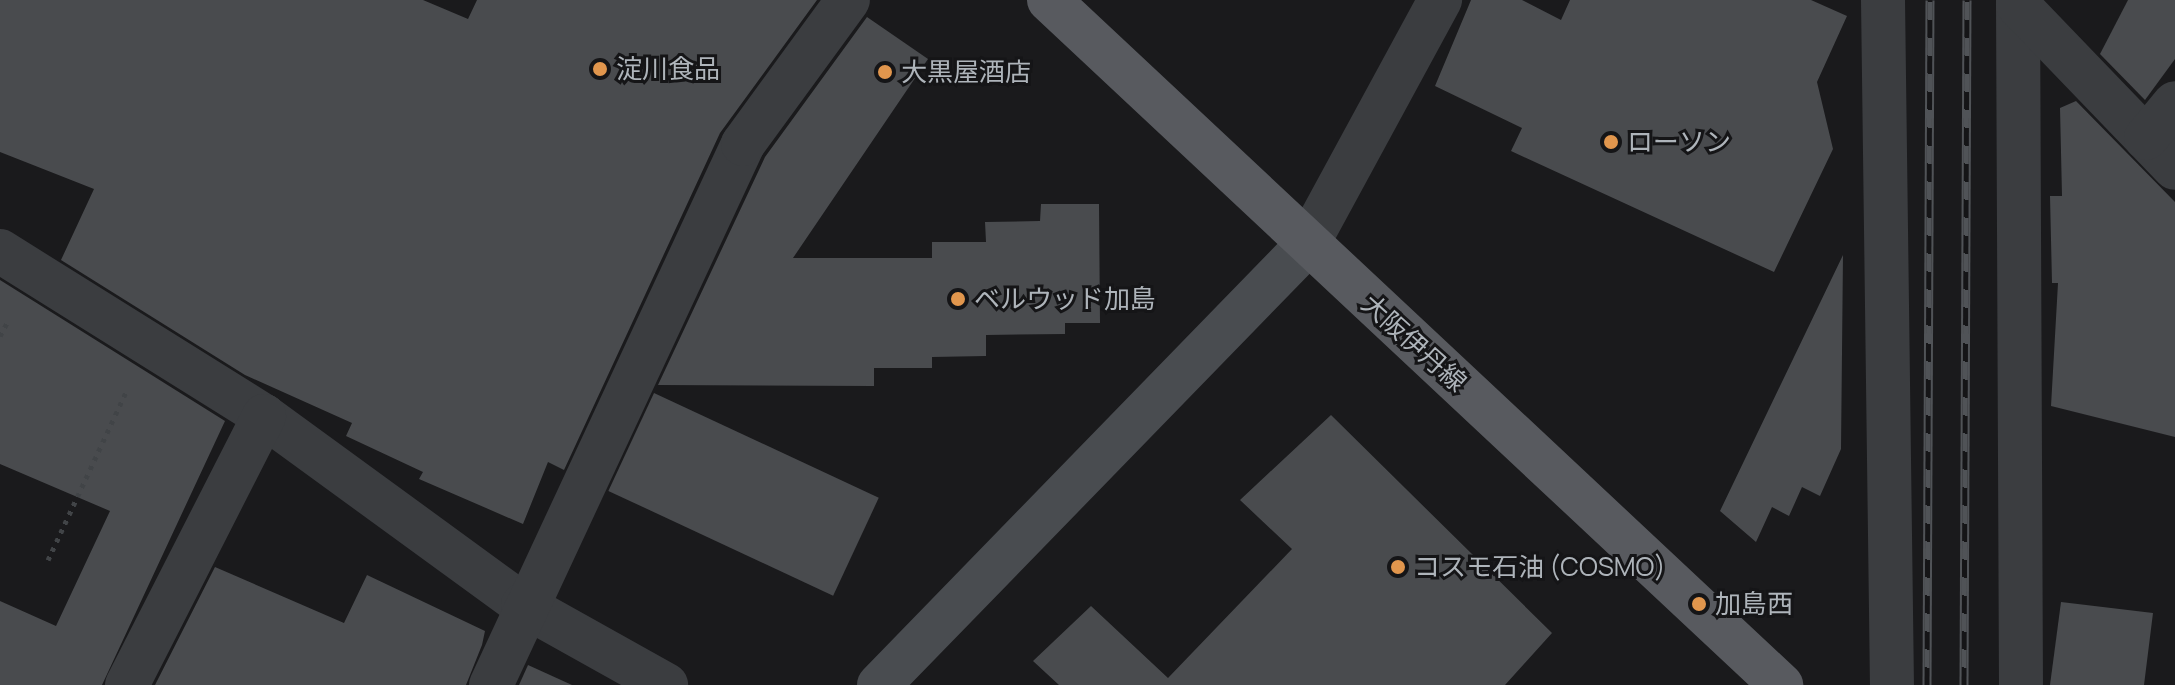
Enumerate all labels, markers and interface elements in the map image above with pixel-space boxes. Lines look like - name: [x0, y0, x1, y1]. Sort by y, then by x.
- place label: 淀川食品: [616, 53, 720, 85]
- place label: 大黒屋酒店: [901, 56, 1031, 88]
- marker: 淀川食品: [591, 60, 609, 78]
- marker: 大黒屋酒店: [876, 63, 894, 81]
- place label: ローソン: [1627, 126, 1731, 158]
- marker: ローソン: [1602, 133, 1620, 151]
- place label: ベルウッド加島: [974, 283, 1156, 315]
- street label: 大阪伊丹線: [1355, 288, 1473, 398]
- marker: ベルウッド加島: [949, 290, 967, 308]
- place label: コスモ石油 (COSMO): [1414, 551, 1663, 583]
- marker: コスモ石油 (COSMO): [1389, 558, 1407, 576]
- place label: 加島西: [1715, 588, 1793, 620]
- marker: 加島西: [1690, 595, 1708, 613]

